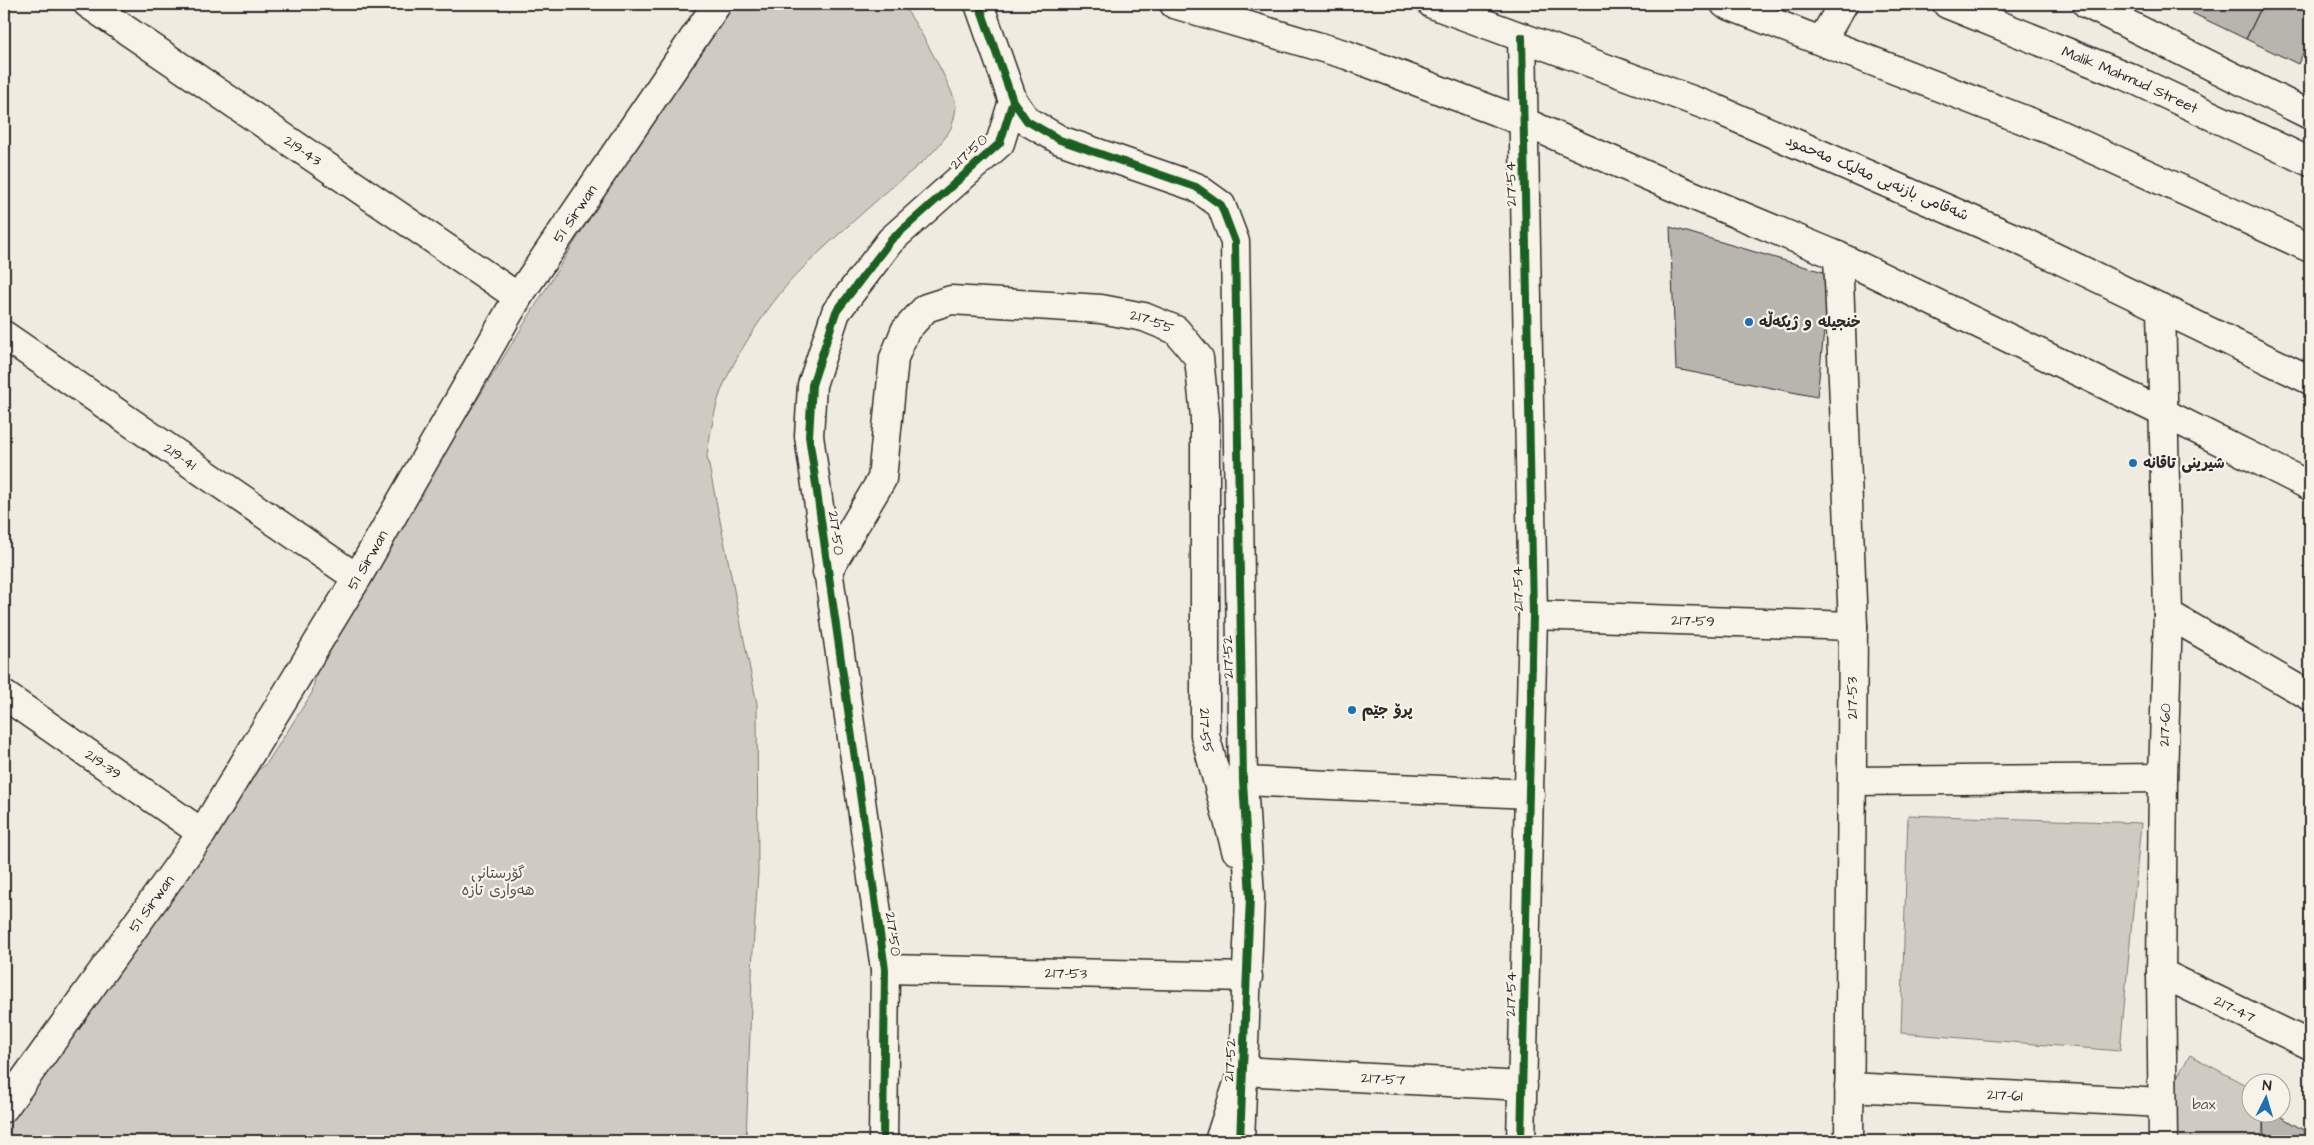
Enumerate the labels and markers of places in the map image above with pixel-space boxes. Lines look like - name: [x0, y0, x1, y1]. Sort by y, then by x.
- place label: خنجیلە و ژیکەڵە: [1759, 311, 1861, 333]
- marker: خنجیلە و ژیکەڵە: [1743, 316, 1755, 328]
- place label: شیرینی تاقانه: [2143, 453, 2225, 474]
- marker: شیرینی تاقانه: [2127, 457, 2139, 469]
- place label: پرۆ جێم: [1362, 700, 1413, 721]
- marker: پرۆ جێم: [1346, 704, 1358, 716]

